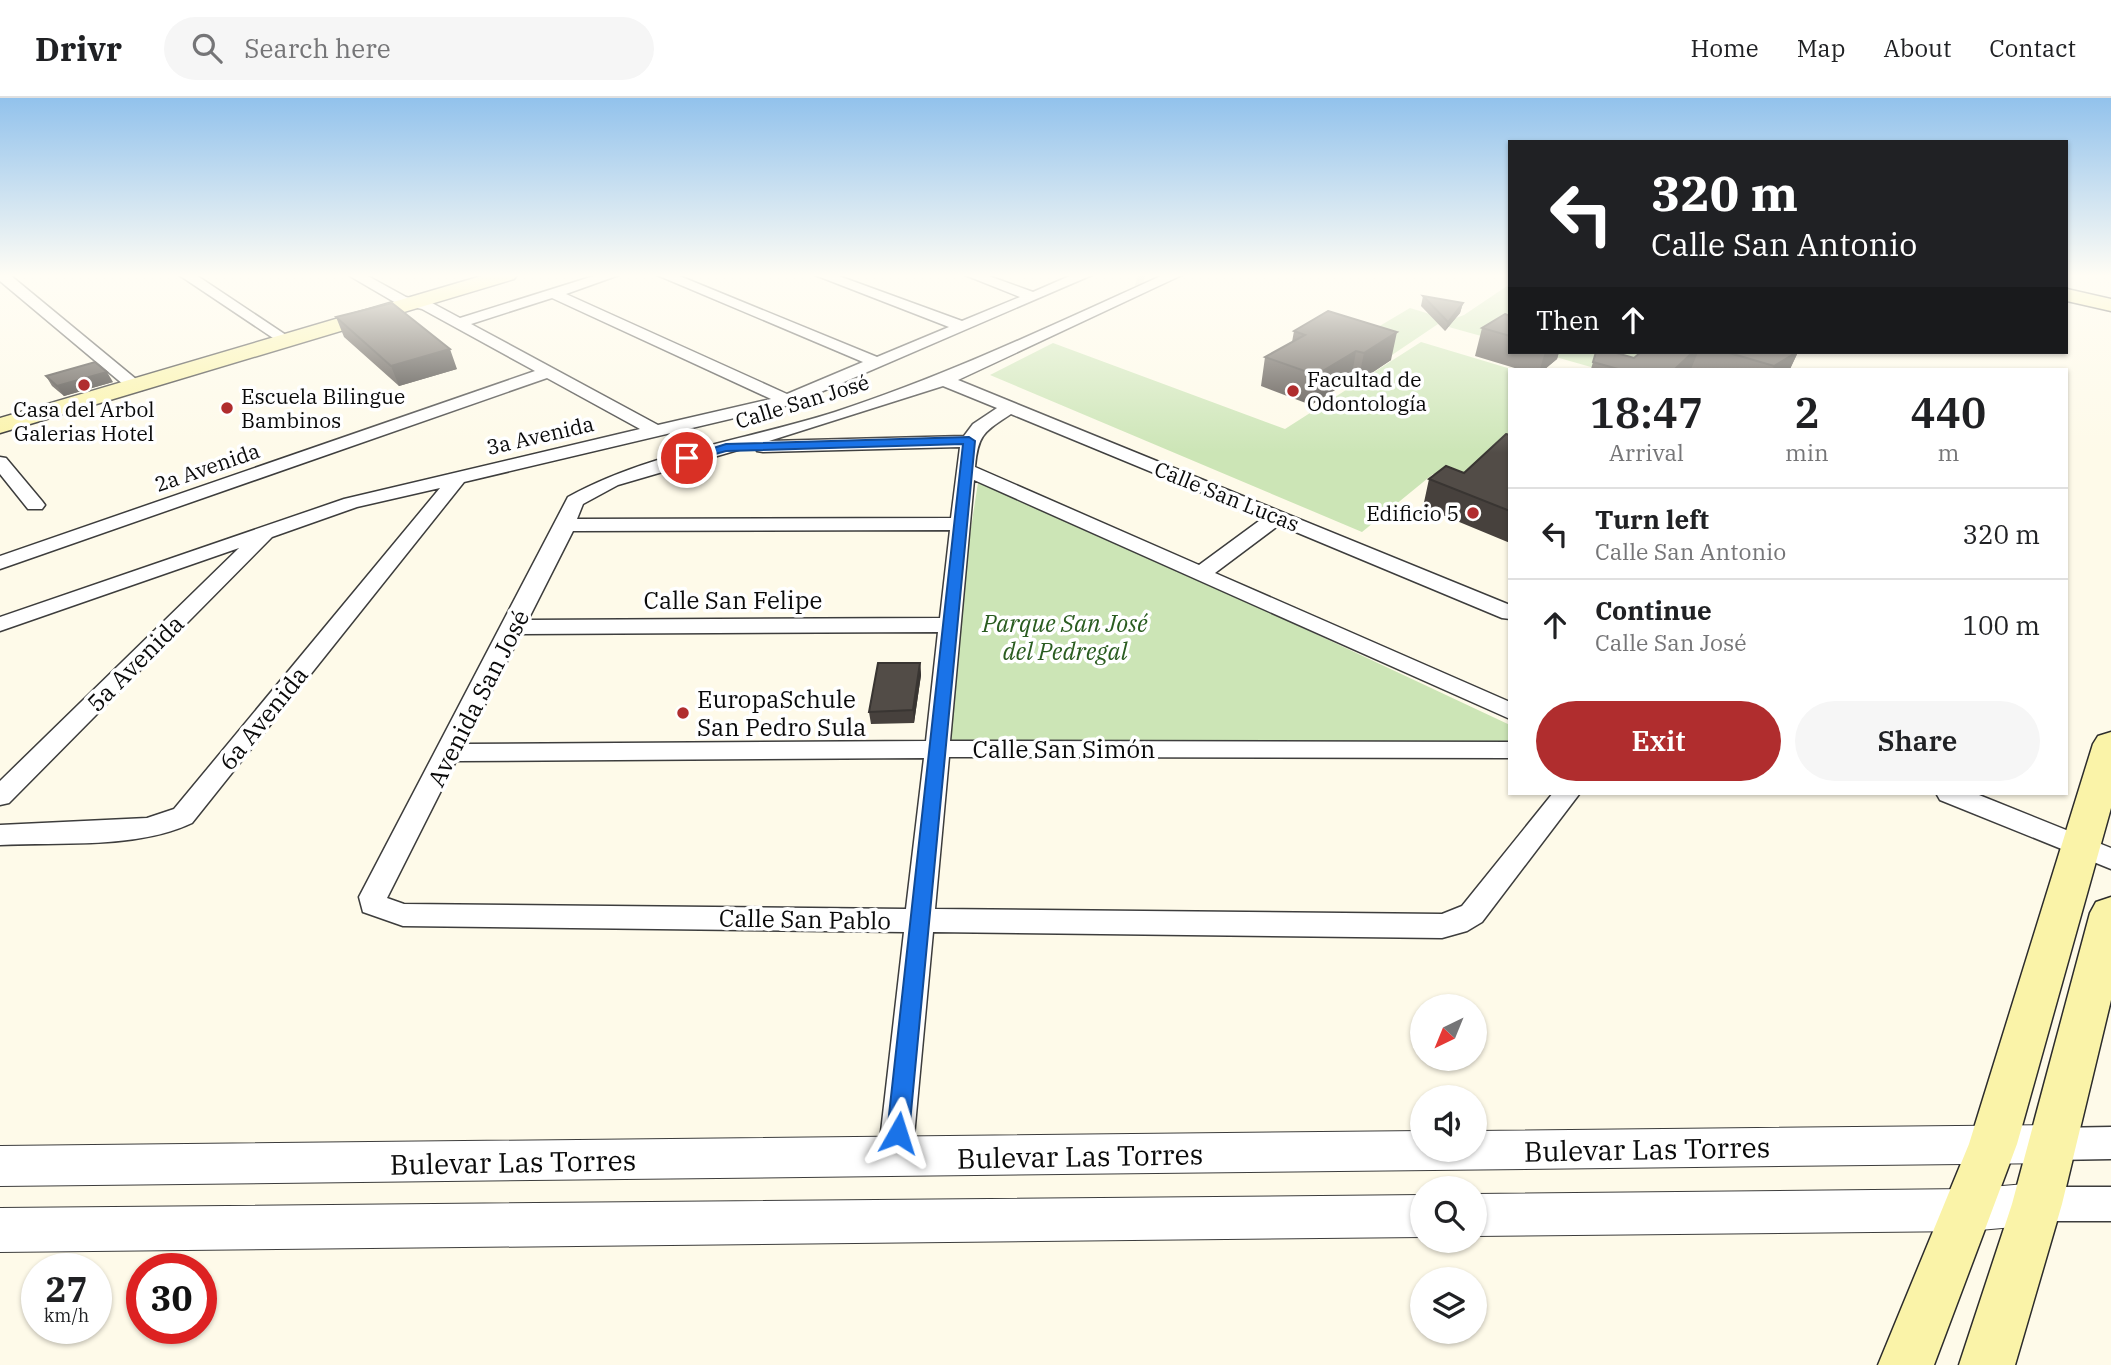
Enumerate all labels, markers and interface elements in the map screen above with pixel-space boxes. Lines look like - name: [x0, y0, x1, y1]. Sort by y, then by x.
- search box: [164, 17, 654, 80]
- text: Drivr: [35, 27, 122, 70]
- icon: search: [188, 29, 226, 67]
- text: Search here: [244, 31, 391, 65]
- text: Home: [1691, 32, 1759, 64]
- text: Map: [1797, 32, 1845, 64]
- text: About: [1883, 32, 1951, 64]
- text: Contact: [1989, 32, 2076, 64]
- text: 320 m: [1651, 161, 1798, 224]
- icon: left: [1536, 168, 1627, 259]
- text: Calle San Antonio: [1651, 223, 1917, 265]
- icon: ahead: [1614, 301, 1652, 339]
- text: Then: [1536, 303, 1600, 337]
- place label: Facultad de Odontología: [1307, 365, 1427, 417]
- street label: Calle San José: [732, 367, 872, 435]
- marker: Casa del Arbol Galerias Hotel: [76, 377, 92, 393]
- place label: Escuela Bilingue Bambinos: [241, 382, 405, 434]
- marker: Facultad de Odontología: [1285, 383, 1301, 399]
- text: 18:47: [1590, 385, 1703, 440]
- text: 2: [1794, 385, 1819, 440]
- text: 440: [1911, 385, 1986, 440]
- place label: Casa del Arbol Galerias Hotel: [13, 395, 155, 447]
- marker: Escuela Bilingue Bambinos: [219, 400, 235, 416]
- street label: 3a Avenida: [484, 409, 596, 461]
- pin: [657, 428, 717, 488]
- street label: 2a Avenida: [151, 436, 263, 498]
- text: Arrival: [1609, 437, 1684, 467]
- text: min: [1785, 437, 1829, 467]
- text: m: [1937, 437, 1959, 467]
- icon: arrive: [668, 439, 706, 477]
- street label: Calle San Lucas: [1151, 454, 1303, 538]
- place label: Edificio 5: [1366, 499, 1459, 527]
- text: Turn left: [1595, 502, 1709, 536]
- marker: Edificio 5: [1465, 505, 1481, 521]
- icon: left: [1536, 515, 1574, 553]
- text: 320 m: [1962, 517, 2040, 551]
- text: Calle San Antonio: [1595, 536, 1786, 566]
- street label: Calle San Felipe: [644, 584, 822, 616]
- text: Continue: [1595, 593, 1712, 627]
- street label: Avenida San José: [420, 604, 536, 792]
- icon: ahead: [1536, 606, 1574, 644]
- park label: Parque San José del Pedregal: [981, 607, 1149, 667]
- street label: 5a Avenida: [80, 608, 190, 718]
- text: 100 m: [1962, 608, 2040, 642]
- text: Calle San José: [1595, 627, 1747, 657]
- street label: 6a Avenida: [211, 659, 315, 777]
- place label: EuropaSchule San Pedro Sula: [697, 683, 866, 743]
- button: Exit: [1536, 701, 1781, 781]
- button: Share: [1795, 701, 2040, 781]
- marker: EuropaSchule San Pedro Sula: [675, 705, 691, 721]
- street label: Calle San Simón: [973, 733, 1155, 765]
- street label: Calle San Pablo: [719, 902, 891, 936]
- north arrow: [1410, 994, 1488, 1071]
- map controls: [1410, 994, 1487, 1344]
- button: sound: [1410, 1085, 1487, 1162]
- position arrow: [861, 1096, 935, 1170]
- street label: Bulevar Las Torres: [1524, 1128, 1770, 1170]
- street label: Bulevar Las Torres: [957, 1135, 1203, 1177]
- street label: Bulevar Las Torres: [390, 1141, 636, 1183]
- button: search: [1410, 1176, 1487, 1253]
- speed limit sign: 30: [126, 1253, 217, 1344]
- text: 27: [45, 1266, 88, 1312]
- button: layers: [1410, 1267, 1487, 1344]
- text: km/h: [44, 1304, 89, 1327]

